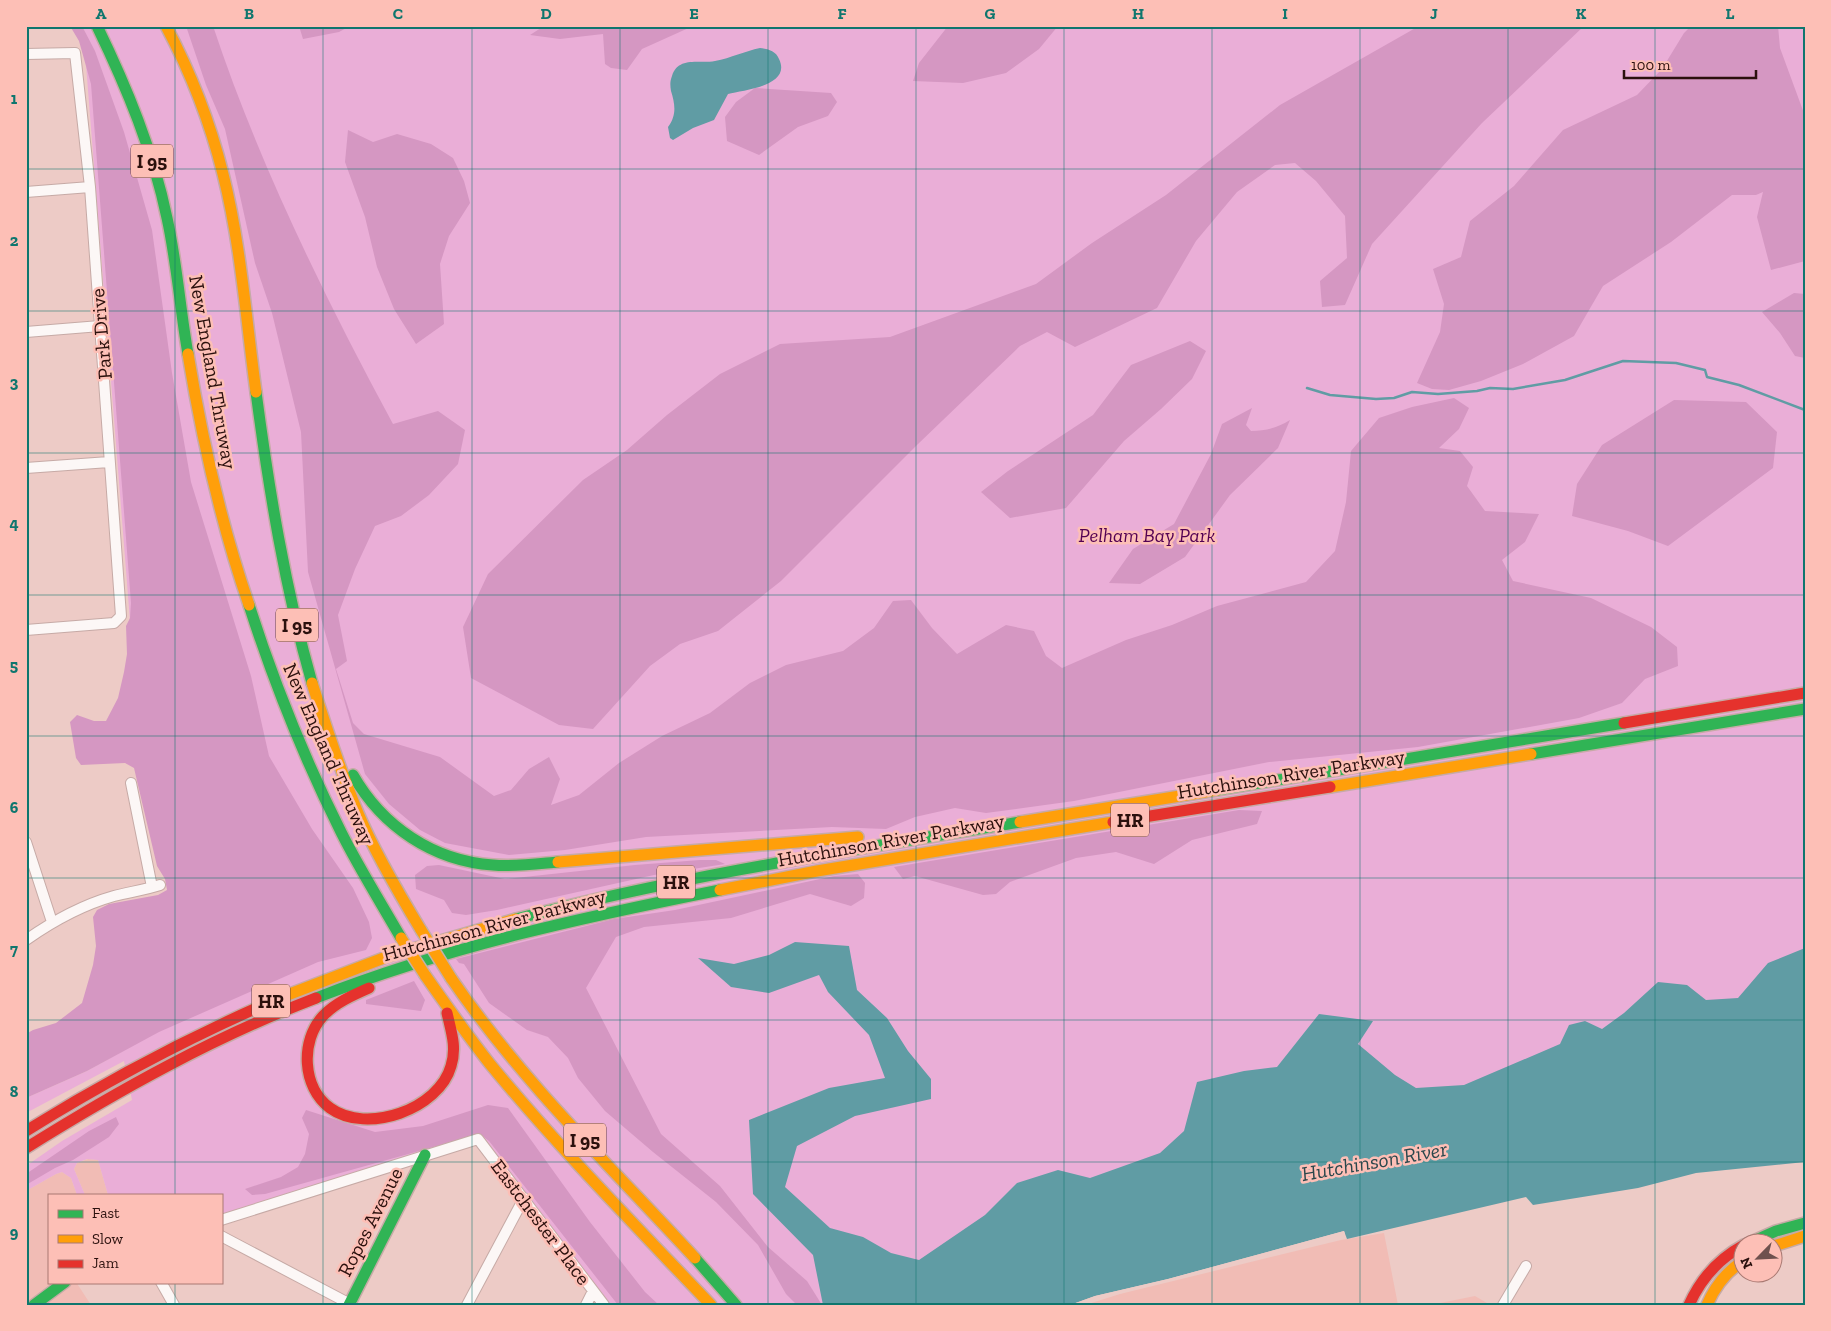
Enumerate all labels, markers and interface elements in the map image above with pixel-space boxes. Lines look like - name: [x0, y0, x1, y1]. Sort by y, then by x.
- text: A: [96, 4, 107, 23]
- text: B: [244, 4, 254, 23]
- text: C: [393, 4, 403, 23]
- text: D: [540, 4, 552, 23]
- text: E: [689, 4, 699, 23]
- text: F: [837, 4, 847, 23]
- text: G: [985, 4, 996, 23]
- text: H: [1132, 4, 1144, 23]
- text: I: [1282, 4, 1288, 23]
- text: J: [1430, 4, 1438, 23]
- text: K: [1576, 4, 1587, 23]
- text: L: [1726, 4, 1735, 23]
- scale bar: [1624, 48, 1756, 80]
- text: 100 m: [1631, 56, 1670, 74]
- text: 1: [11, 89, 18, 108]
- road number: I 95: [131, 144, 173, 178]
- text: 2: [10, 231, 19, 250]
- street label: New England Thruway: [184, 273, 242, 472]
- street label: Park Drive: [85, 287, 117, 381]
- text: 3: [10, 373, 19, 392]
- text: 4: [9, 514, 19, 533]
- park label: Pelham Bay Park: [1079, 523, 1216, 547]
- road number: I 95: [276, 608, 318, 642]
- text: 5: [10, 656, 18, 675]
- street label: New England Thruway: [278, 659, 380, 849]
- street label: Hutchinson River Parkway: [1176, 744, 1407, 804]
- text: 6: [10, 798, 19, 817]
- road number: HR: [1111, 804, 1149, 836]
- street label: Hutchinson River Parkway: [776, 808, 1007, 872]
- road number: HR: [657, 866, 695, 899]
- street label: Hutchinson River Parkway: [380, 883, 609, 966]
- text: 7: [10, 940, 18, 959]
- road number: HR: [252, 984, 290, 1018]
- text: 8: [10, 1082, 19, 1101]
- road number: I 95: [564, 1124, 606, 1156]
- water label: Hutchinson River: [1299, 1136, 1450, 1186]
- street label: Eastchester Place: [486, 1155, 596, 1289]
- street label: Ropes Avenue: [332, 1164, 408, 1280]
- legend: [48, 1194, 222, 1284]
- text: Fast: [92, 1204, 120, 1222]
- text: 9: [10, 1223, 19, 1242]
- text: Slow: [92, 1230, 124, 1248]
- north arrow: [1734, 1234, 1784, 1284]
- text: Jam: [92, 1254, 119, 1272]
- text: N: [1737, 1254, 1757, 1271]

